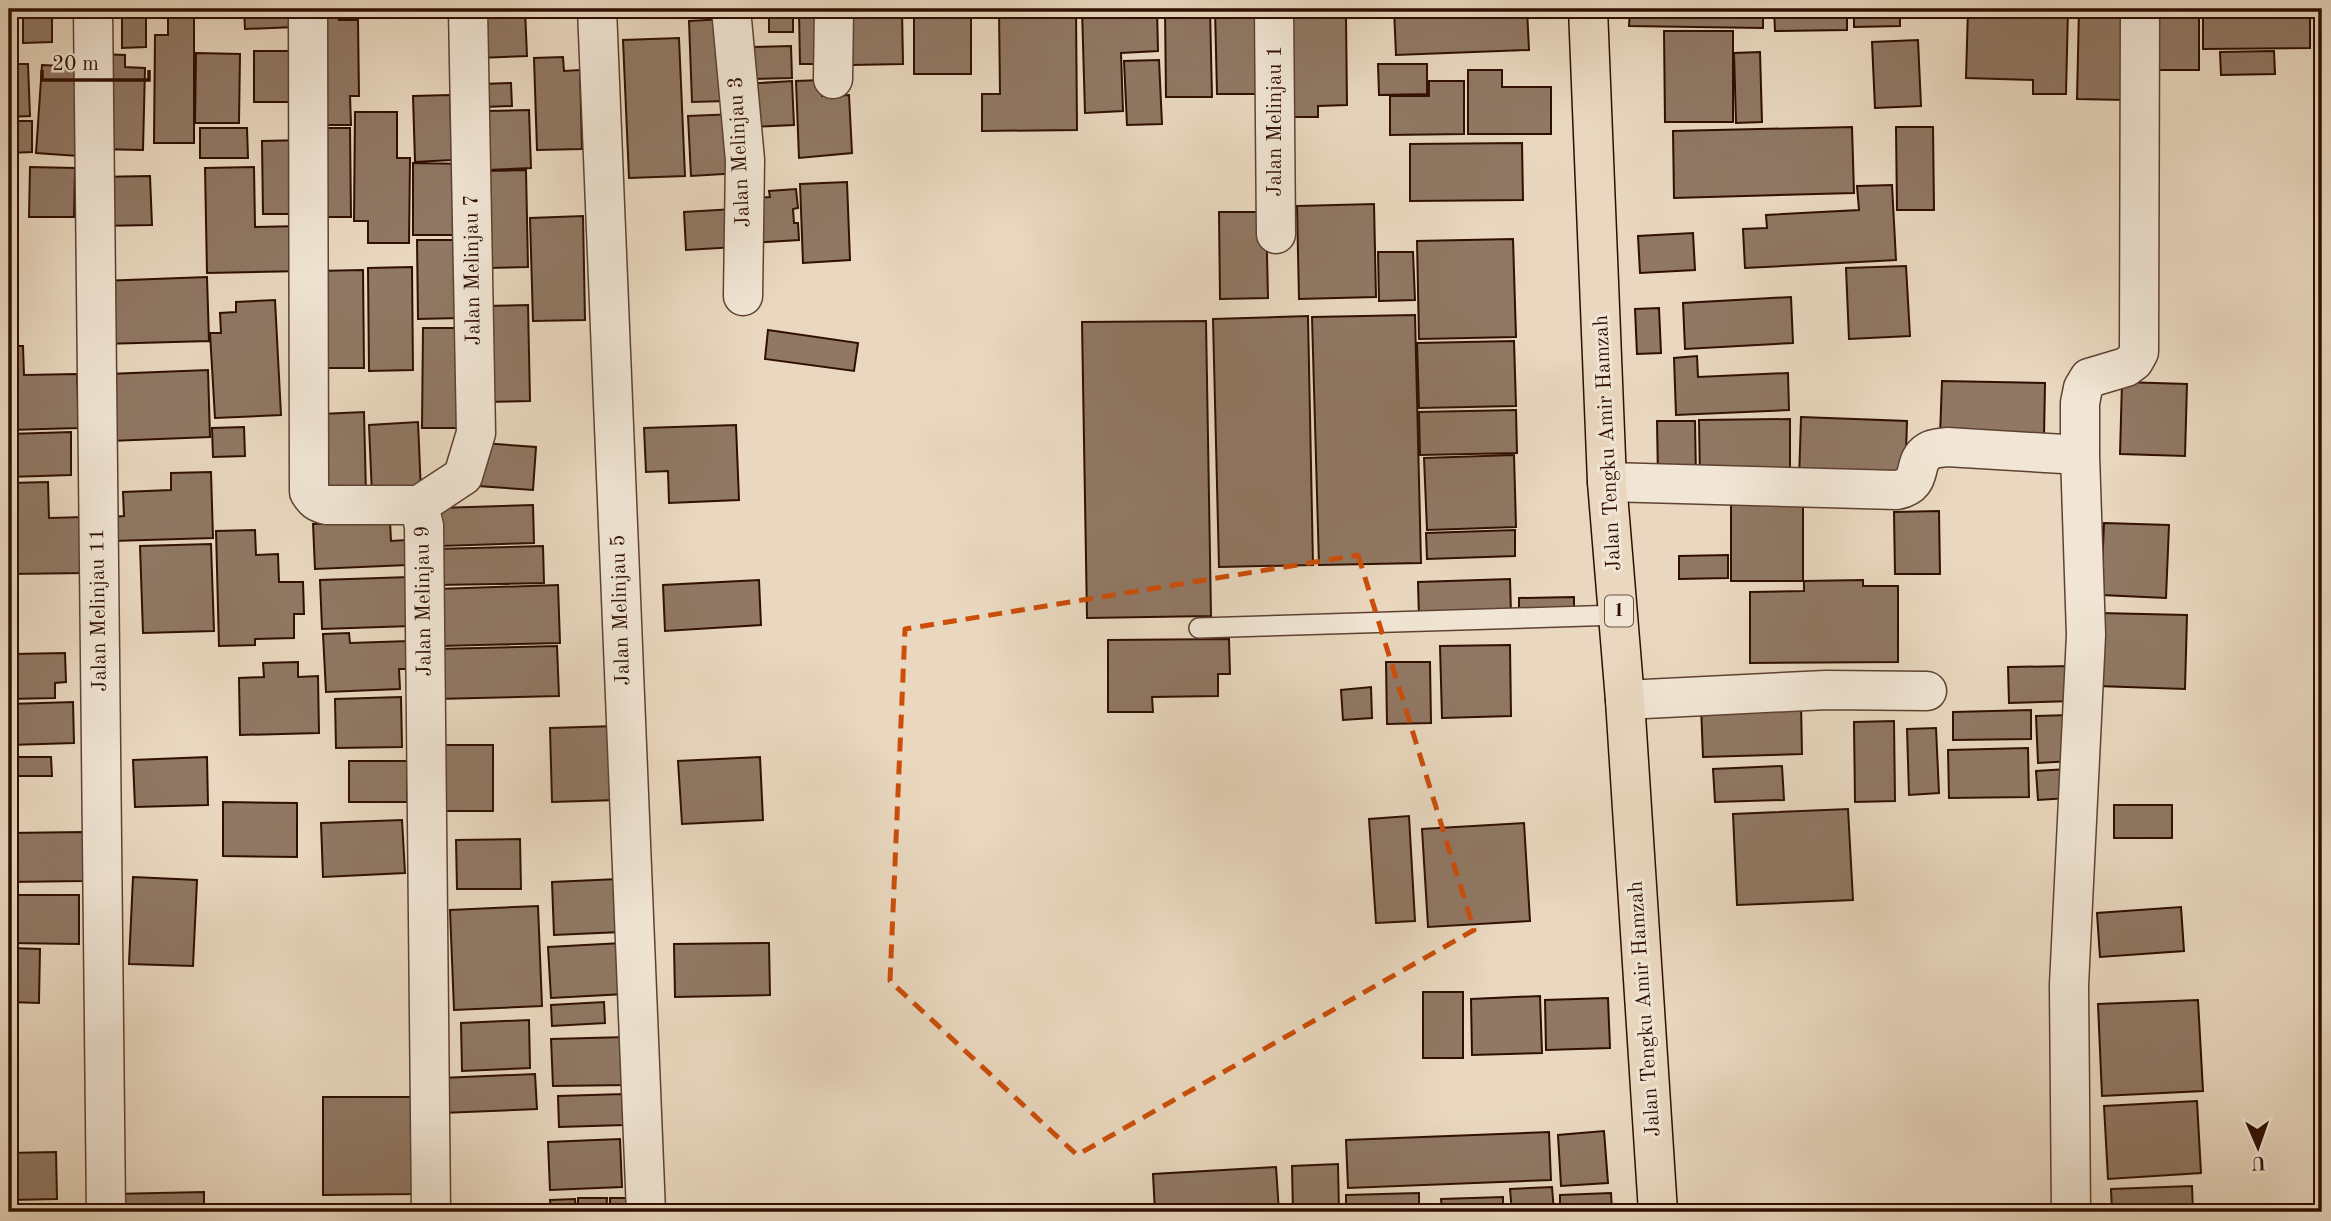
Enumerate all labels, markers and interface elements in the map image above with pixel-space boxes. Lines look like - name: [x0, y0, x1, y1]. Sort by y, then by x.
- scale bar: [42, 38, 149, 82]
- street label: Jalan Melinjau 1: [1265, 45, 1286, 197]
- text: 20 m: [52, 54, 99, 75]
- street label: Jalan Melinjau 3: [726, 76, 754, 228]
- street label: Jalan Melinjau 7: [461, 194, 485, 346]
- street label: Jalan Tengku Amir Hamzah: [1591, 314, 1625, 572]
- street label: Jalan Melinjau 9: [412, 525, 436, 677]
- street label: Jalan Melinjau 11: [87, 528, 111, 692]
- street label: Jalan Melinjau 5: [608, 534, 634, 686]
- road number: 1: [1605, 596, 1633, 626]
- street label: Jalan Tengku Amir Hamzah: [1626, 880, 1664, 1138]
- north arrow: [2222, 1112, 2292, 1182]
- text: U: [2251, 1152, 2266, 1171]

